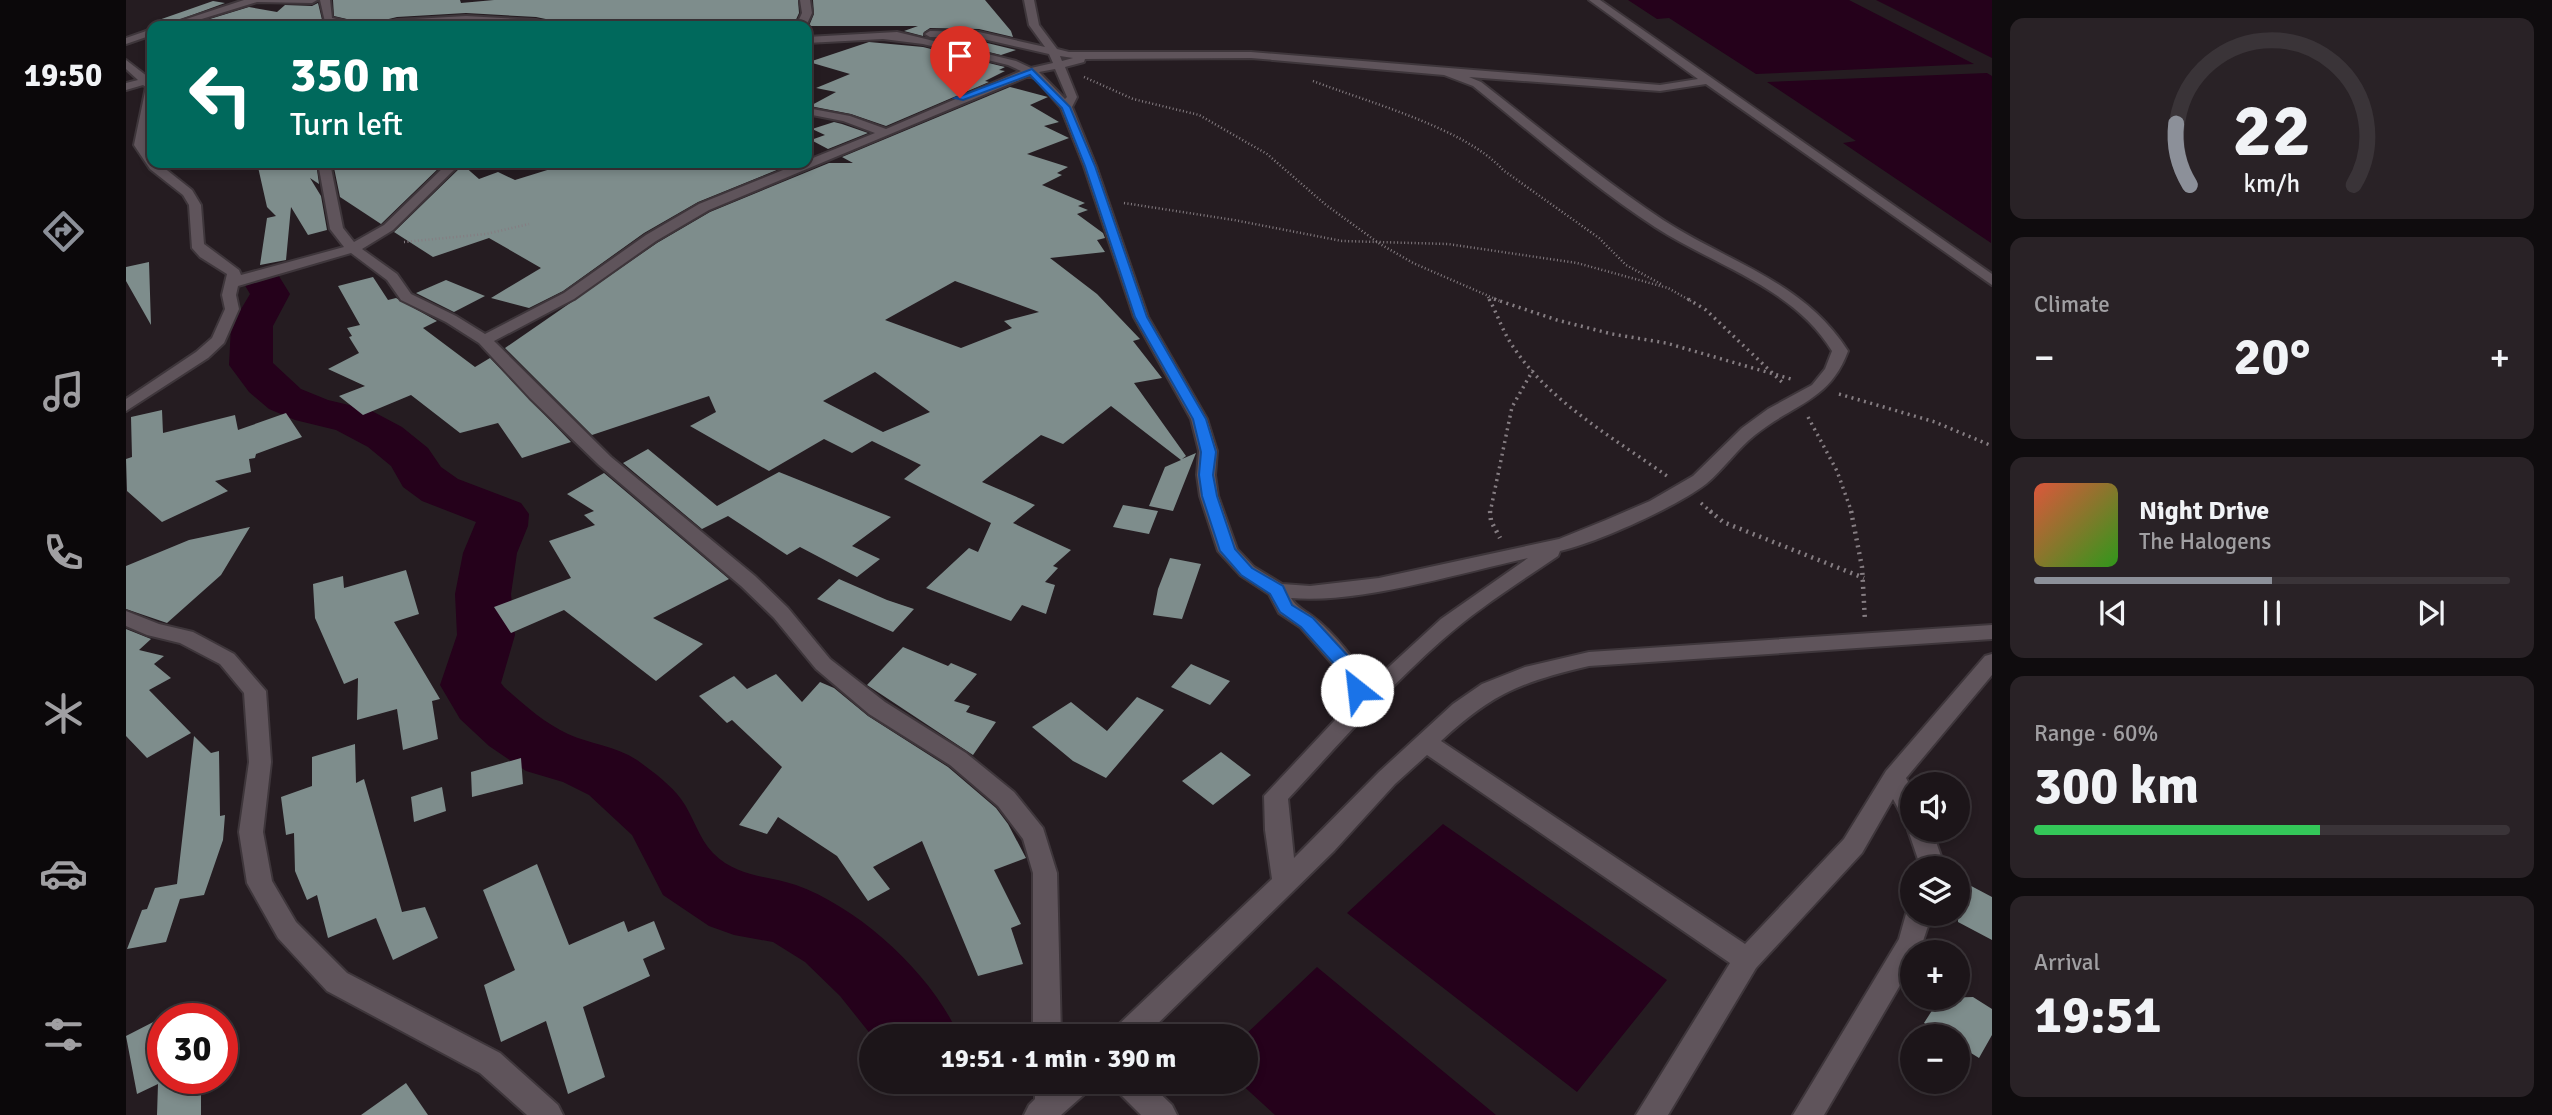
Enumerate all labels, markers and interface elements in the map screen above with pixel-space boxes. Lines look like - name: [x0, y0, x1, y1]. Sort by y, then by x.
- pin: [930, 26, 990, 98]
- icon: arrive: [941, 37, 979, 75]
- text: 350 m: [290, 45, 420, 105]
- icon: left: [175, 49, 266, 140]
- text: 19:50: [24, 56, 102, 95]
- text: 22: [2233, 87, 2311, 176]
- text: Turn left: [290, 105, 403, 144]
- text: km/h: [2244, 168, 2300, 199]
- icon: directions: [39, 207, 88, 256]
- text: Climate: [2034, 290, 2110, 319]
- text: 20°: [2234, 325, 2310, 389]
- text: −: [2034, 334, 2055, 381]
- text: +: [2489, 334, 2510, 381]
- icon: music: [39, 367, 88, 416]
- text: Night Drive: [2139, 495, 2269, 527]
- text: The Halogens: [2139, 527, 2271, 556]
- icon: phone: [39, 528, 88, 577]
- icon: previous: [2094, 594, 2132, 632]
- icon: pause: [2253, 594, 2291, 632]
- icon: next: [2412, 594, 2450, 632]
- position arrow: [1320, 653, 1394, 727]
- icon: climate: [39, 689, 88, 738]
- text: Range · 60%: [2034, 719, 2158, 748]
- text: 300 km: [2034, 754, 2199, 818]
- map controls: [1900, 772, 1970, 1094]
- button: sound: [1900, 772, 1970, 842]
- icon: car: [39, 849, 88, 898]
- button: layers: [1900, 856, 1970, 926]
- button: +: [1900, 940, 1970, 1010]
- text: Arrival: [2034, 948, 2100, 977]
- text: 19:51: [2034, 983, 2162, 1047]
- speed limit sign: 30: [147, 1003, 238, 1094]
- icon: filters: [39, 1010, 88, 1059]
- button: −: [1900, 1024, 1970, 1094]
- text: 19:51 · 1 min · 390 m: [941, 1043, 1176, 1075]

